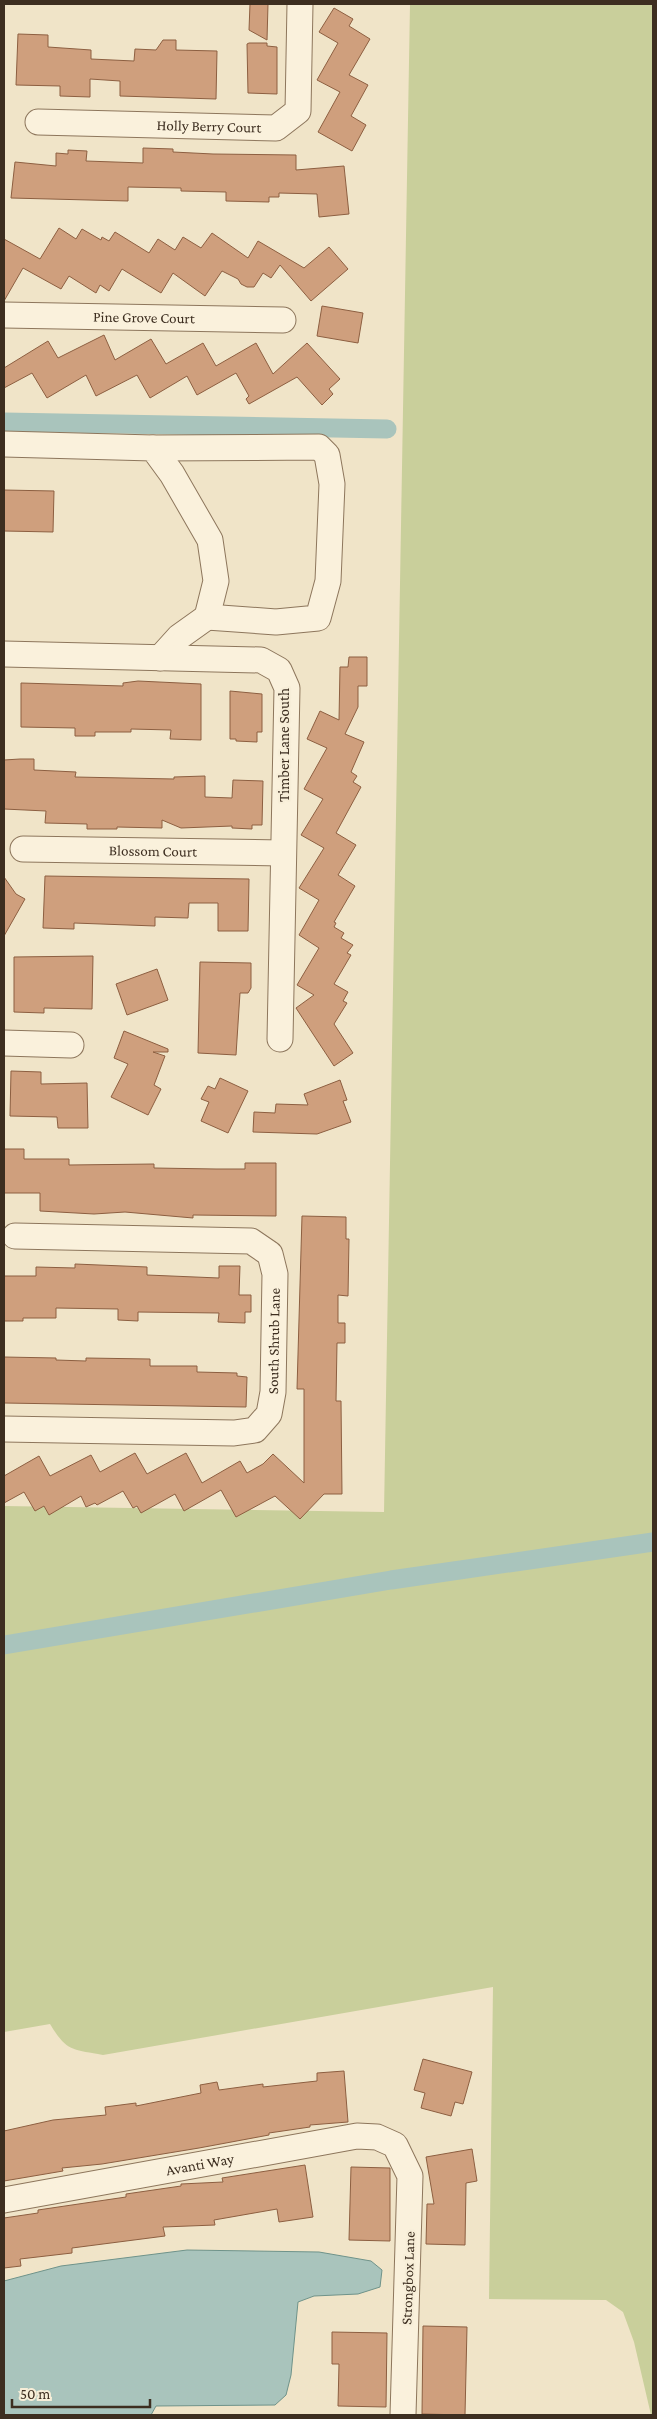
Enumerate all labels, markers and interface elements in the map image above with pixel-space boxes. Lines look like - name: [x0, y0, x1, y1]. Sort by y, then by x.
- street label: Holly Berry Court: [156, 117, 263, 136]
- street label: Pine Grove Court: [93, 309, 196, 326]
- street label: Timber Lane South: [276, 688, 292, 802]
- street label: Blossom Court: [109, 842, 198, 860]
- street label: South Shrub Lane: [265, 1287, 283, 1394]
- street label: Avanti Way: [165, 2150, 235, 2178]
- street label: Strongbox Lane: [398, 2231, 419, 2325]
- scale bar: [12, 2376, 150, 2408]
- text: 50 m: [20, 2386, 50, 2402]

